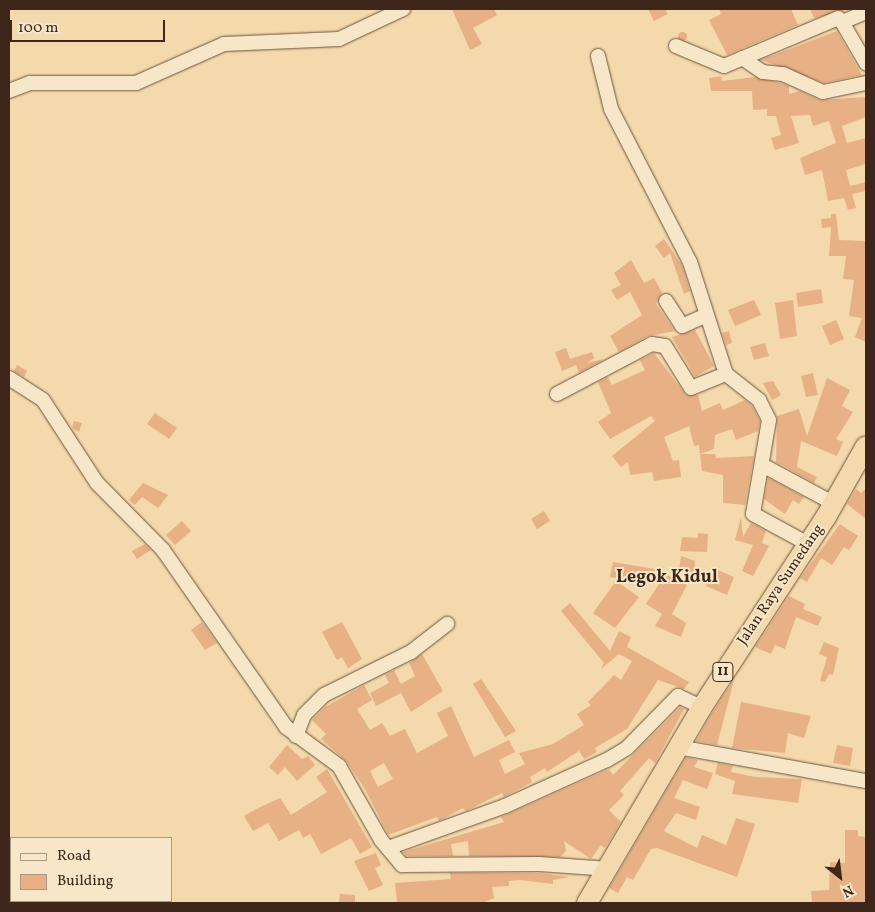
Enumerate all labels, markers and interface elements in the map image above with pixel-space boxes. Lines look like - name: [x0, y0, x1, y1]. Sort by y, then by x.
- scale bar: [12, 10, 168, 42]
- text: 100 m: [18, 18, 58, 39]
- street label: Jalan Raya Sumedang: [734, 521, 828, 649]
- district label: Legok Kidul: [616, 567, 718, 589]
- road number: 11: [712, 660, 734, 684]
- legend: [10, 837, 172, 902]
- text: Road: [57, 846, 91, 867]
- north arrow: [815, 852, 865, 902]
- text: Building: [57, 871, 113, 892]
- text: N: [838, 880, 857, 901]

